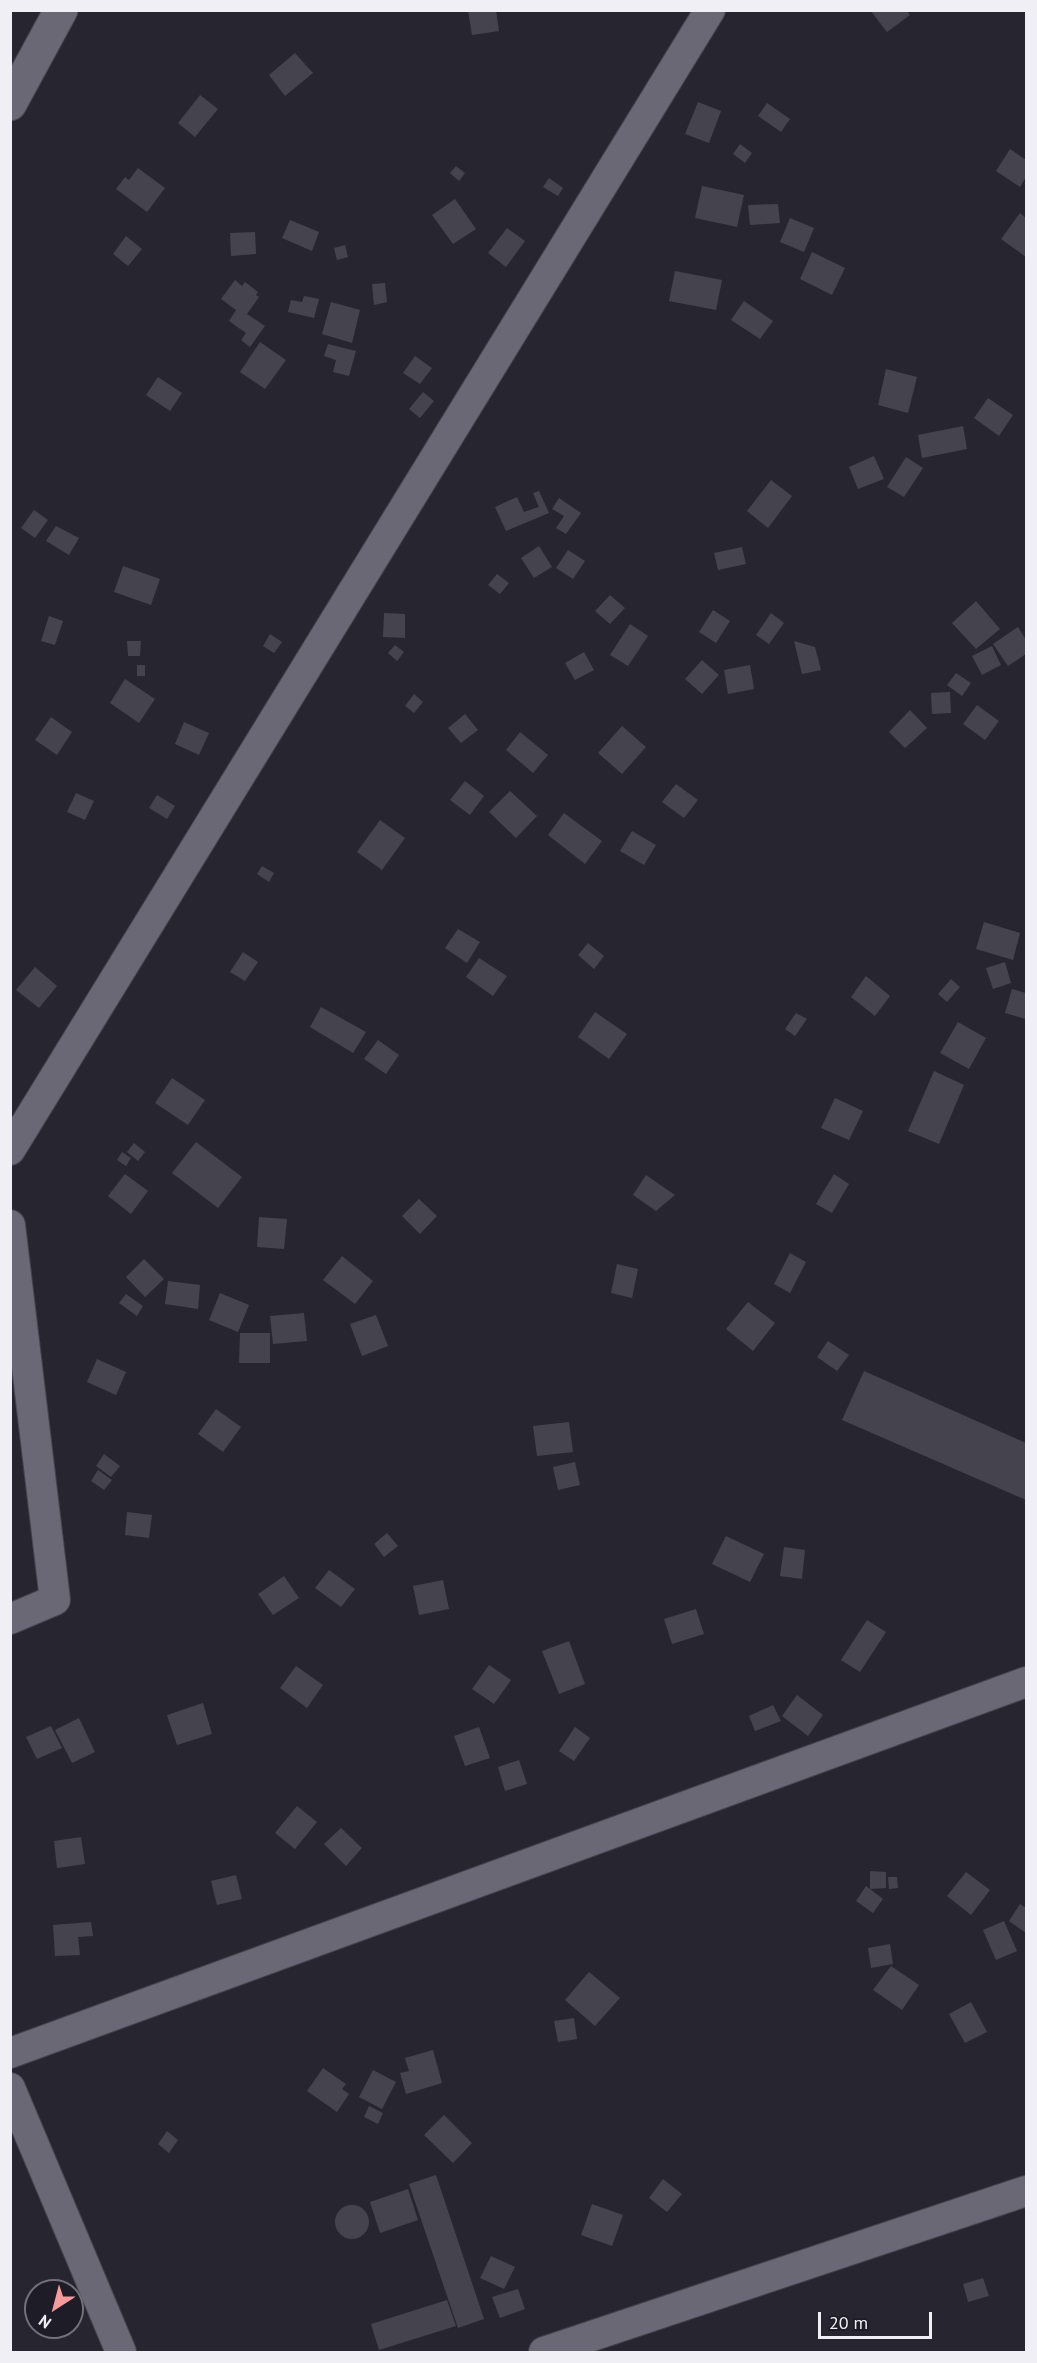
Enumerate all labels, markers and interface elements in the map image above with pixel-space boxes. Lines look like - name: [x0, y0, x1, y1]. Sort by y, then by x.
- north arrow: [24, 2279, 84, 2339]
- scale bar: [821, 2300, 935, 2338]
- text: N: [34, 2311, 55, 2333]
- text: 20 m: [829, 2311, 868, 2334]

